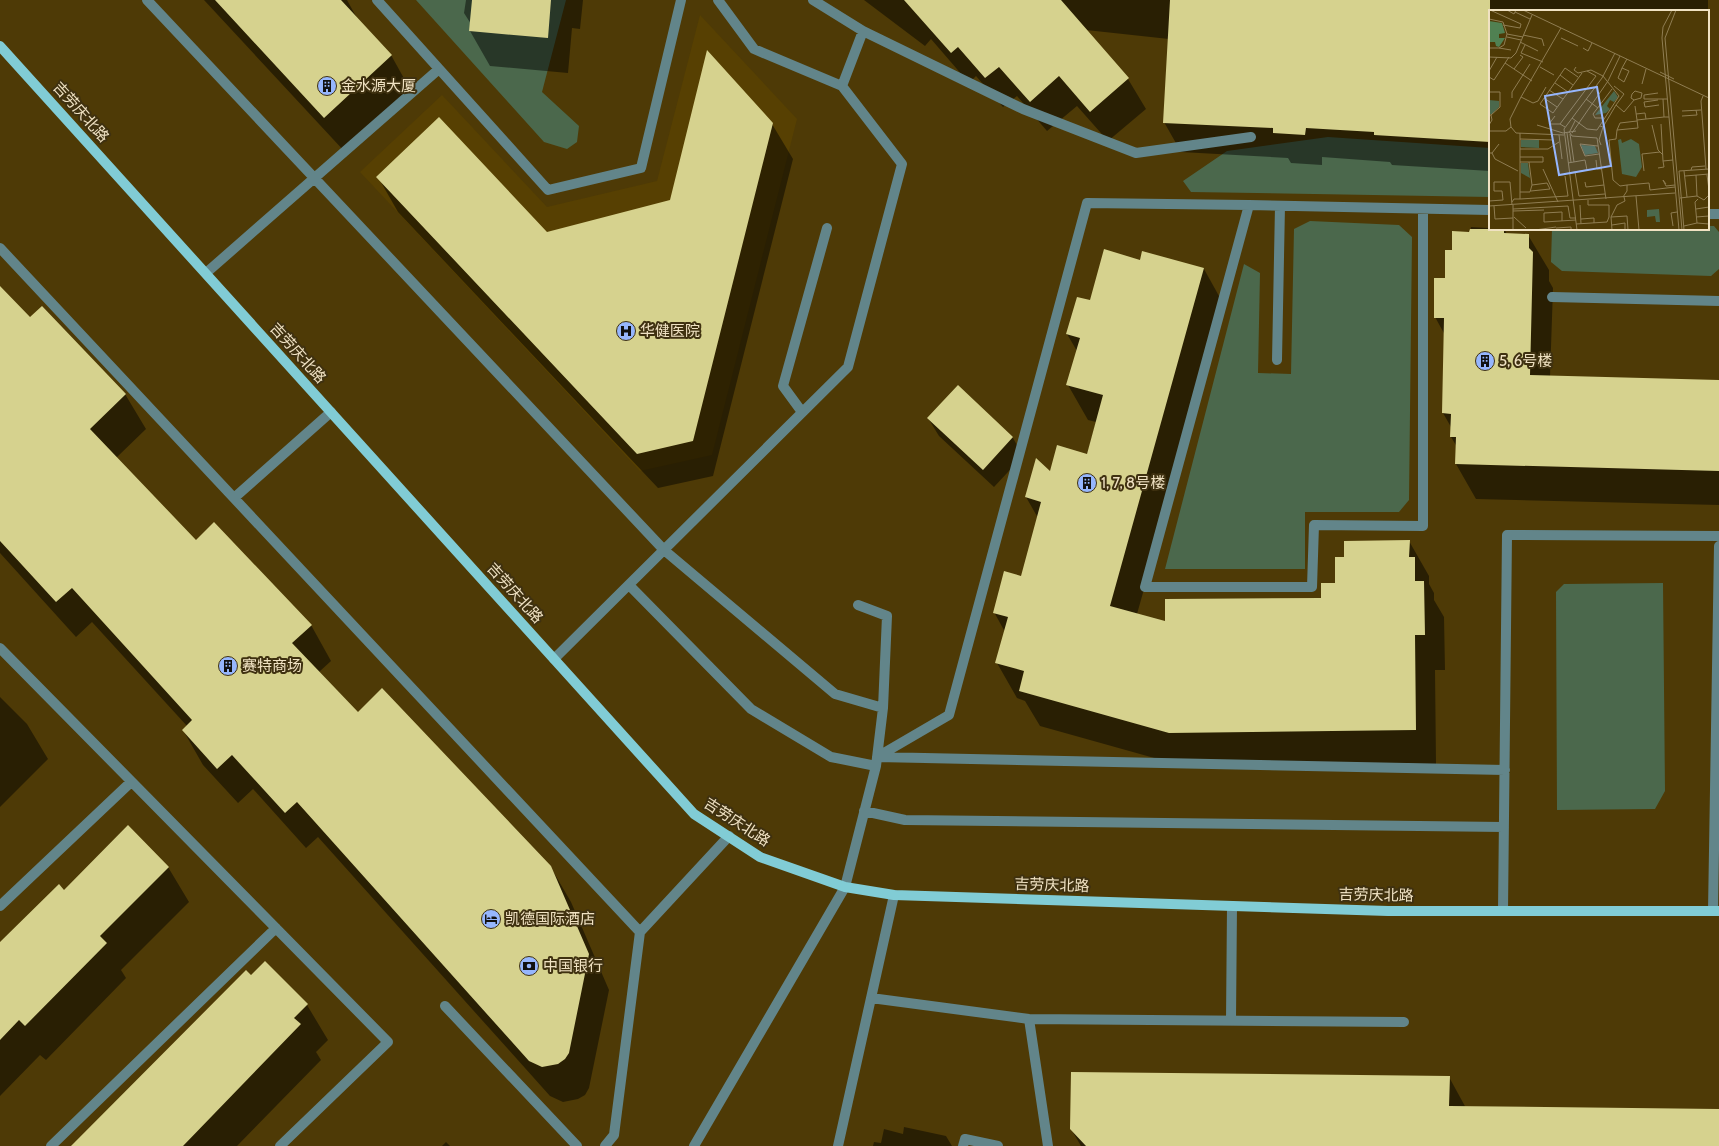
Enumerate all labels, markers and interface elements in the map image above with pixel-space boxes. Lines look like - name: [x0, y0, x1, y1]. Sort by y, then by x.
- inset map: [1489, 10, 1709, 230]
- building icon: 金水源大厦: [316, 75, 338, 97]
- place label: 金水源大厦: [341, 77, 416, 95]
- street label: 吉劳庆北路: [49, 78, 113, 146]
- street label: 吉劳庆北路: [266, 319, 330, 387]
- hospital icon: 华健医院: [615, 320, 637, 342]
- place label: 华健医院: [640, 322, 700, 340]
- building icon: 5, 6号楼: [1474, 350, 1496, 372]
- place label: 5, 6号楼: [1499, 352, 1552, 370]
- building icon: 1, 7, 8号楼: [1076, 472, 1098, 494]
- place label: 1, 7, 8号楼: [1101, 474, 1165, 492]
- street label: 吉劳庆北路: [483, 559, 547, 627]
- building icon: 赛特商场: [217, 655, 239, 677]
- place label: 赛特商场: [242, 657, 302, 675]
- street label: 吉劳庆北路: [701, 794, 773, 850]
- street label: 吉劳庆北路: [1014, 875, 1090, 895]
- street label: 吉劳庆北路: [1338, 885, 1414, 905]
- hotel icon: 凯德国际酒店: [480, 908, 502, 930]
- place label: 凯德国际酒店: [505, 910, 595, 928]
- bank icon: 中国银行: [518, 955, 540, 977]
- place label: 中国银行: [543, 957, 603, 975]

